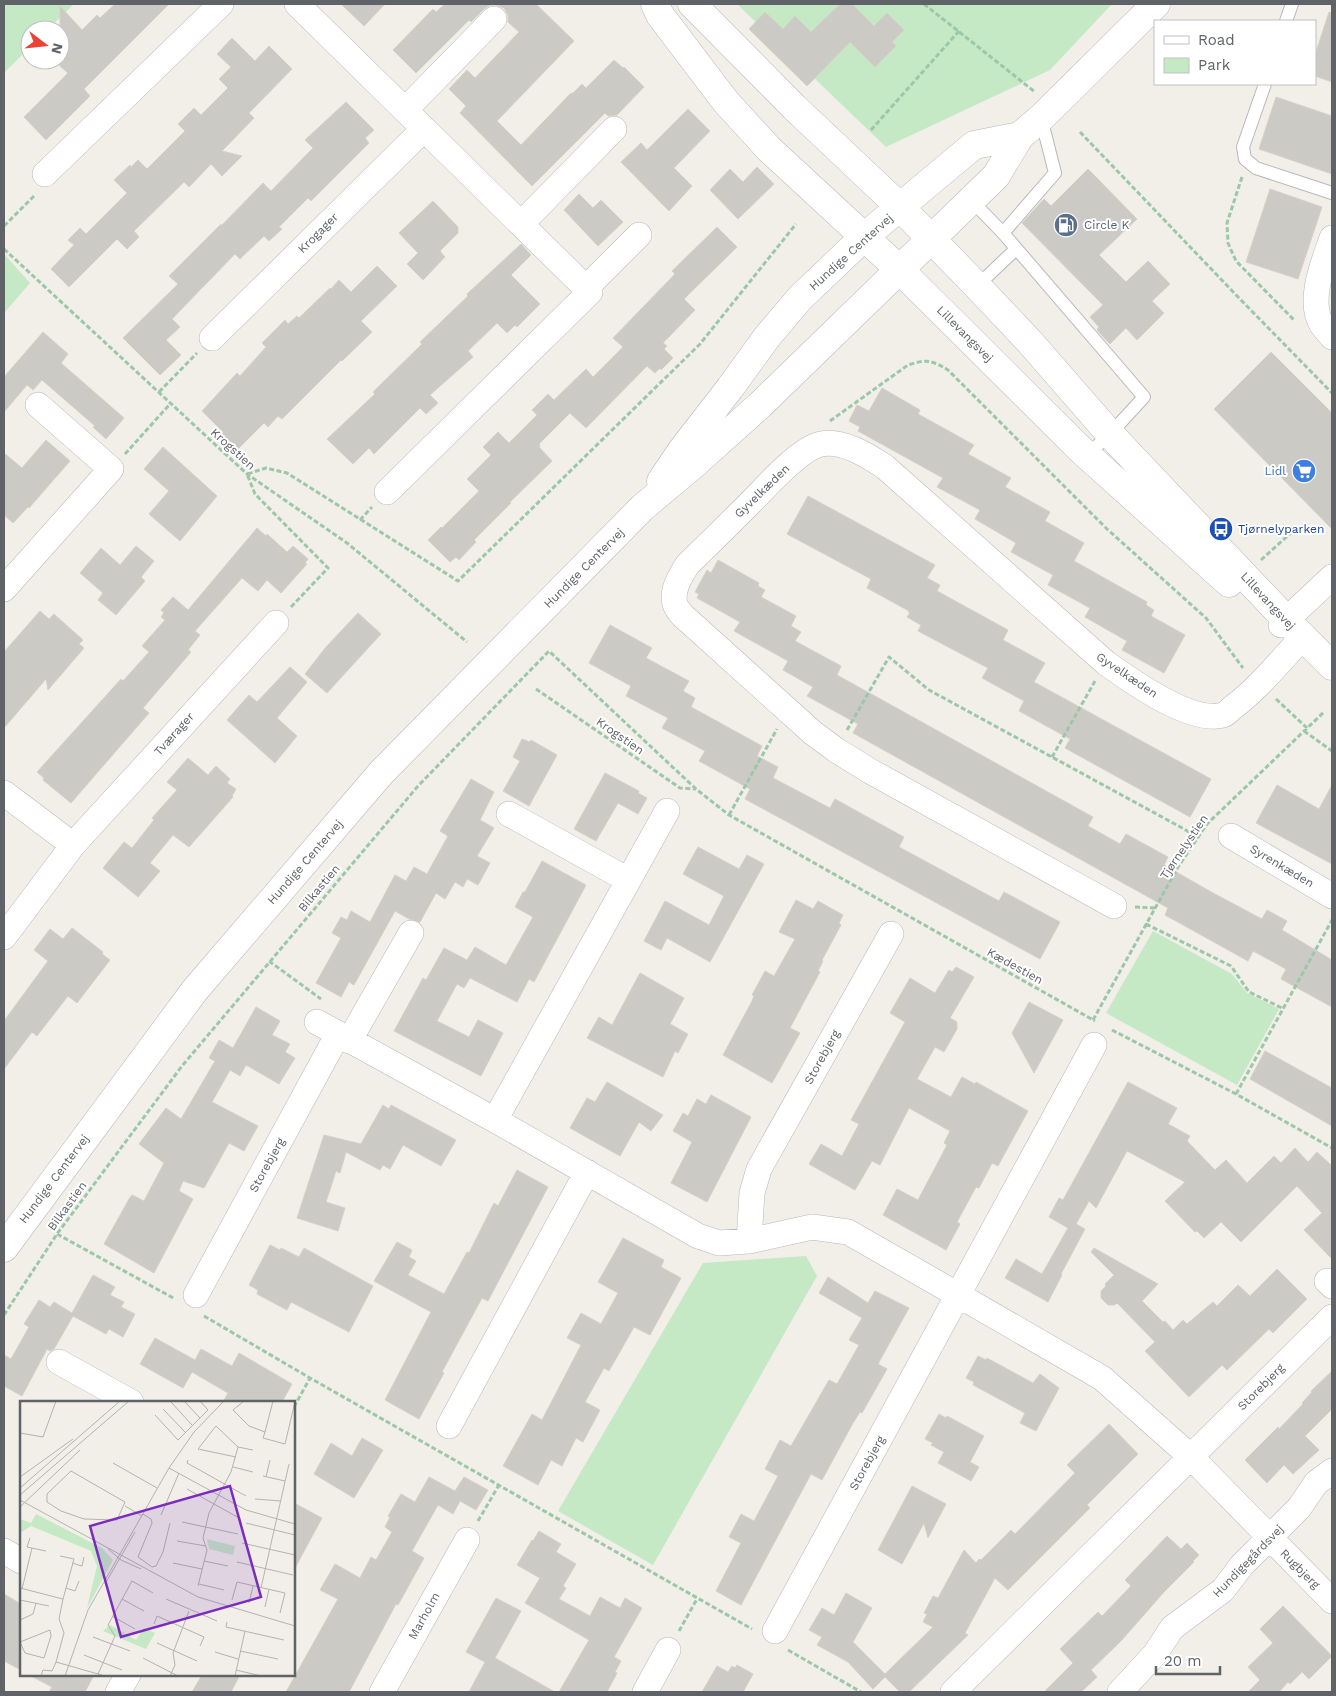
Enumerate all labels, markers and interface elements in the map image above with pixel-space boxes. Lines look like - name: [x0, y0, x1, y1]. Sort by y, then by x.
- north arrow: [20, 20, 70, 70]
- legend: [1154, 20, 1316, 85]
- text: Road: [1198, 31, 1235, 49]
- text: N: [48, 41, 67, 56]
- text: Park: [1198, 56, 1231, 74]
- street label: Krogager: [295, 210, 341, 256]
- street label: Hundige Centervej: [806, 211, 896, 293]
- fuel station icon: Circle K: [1053, 212, 1079, 238]
- place label: Circle K: [1084, 218, 1130, 232]
- street label: Lillevangsvej: [934, 303, 996, 365]
- street label: Krogstien: [208, 425, 258, 473]
- supermarket icon: Lidl: [1291, 458, 1317, 484]
- street label: Gyvelkæden: [732, 461, 792, 521]
- place label: Lidl: [1264, 464, 1286, 478]
- bus stop icon: Tjørnelyparken: [1208, 516, 1234, 542]
- place label: Tjørnelyparken: [1238, 522, 1324, 536]
- street label: Hundige Centervej: [541, 525, 627, 611]
- street label: Lillevangsvej: [1238, 569, 1298, 633]
- street label: Gyvelkæden: [1094, 649, 1160, 701]
- street label: Tværager: [151, 710, 197, 758]
- street label: Krogstien: [593, 714, 647, 758]
- street label: Tjørnelystien: [1157, 812, 1211, 882]
- street label: Hundige Centervej: [264, 817, 346, 907]
- street label: Syrenkæden: [1248, 841, 1316, 891]
- street label: Bilkastien: [295, 862, 343, 914]
- street label: Kædestien: [985, 945, 1045, 987]
- street label: Storebjerg: [801, 1027, 843, 1087]
- street label: Hundige Centervej: [16, 1132, 92, 1226]
- street label: Storebjerg: [246, 1135, 288, 1195]
- street label: Bilkastien: [45, 1179, 89, 1233]
- street label: Storebjerg: [1235, 1360, 1288, 1413]
- inset map: [20, 1401, 295, 1676]
- street label: Storebjerg: [846, 1433, 888, 1493]
- street label: Hundigegårdsvej: [1210, 1522, 1286, 1600]
- street label: Rugbjerg: [1277, 1546, 1323, 1592]
- street label: Marholm: [405, 1590, 443, 1642]
- scale bar: [1156, 1644, 1220, 1676]
- text: 20 m: [1164, 1652, 1202, 1670]

